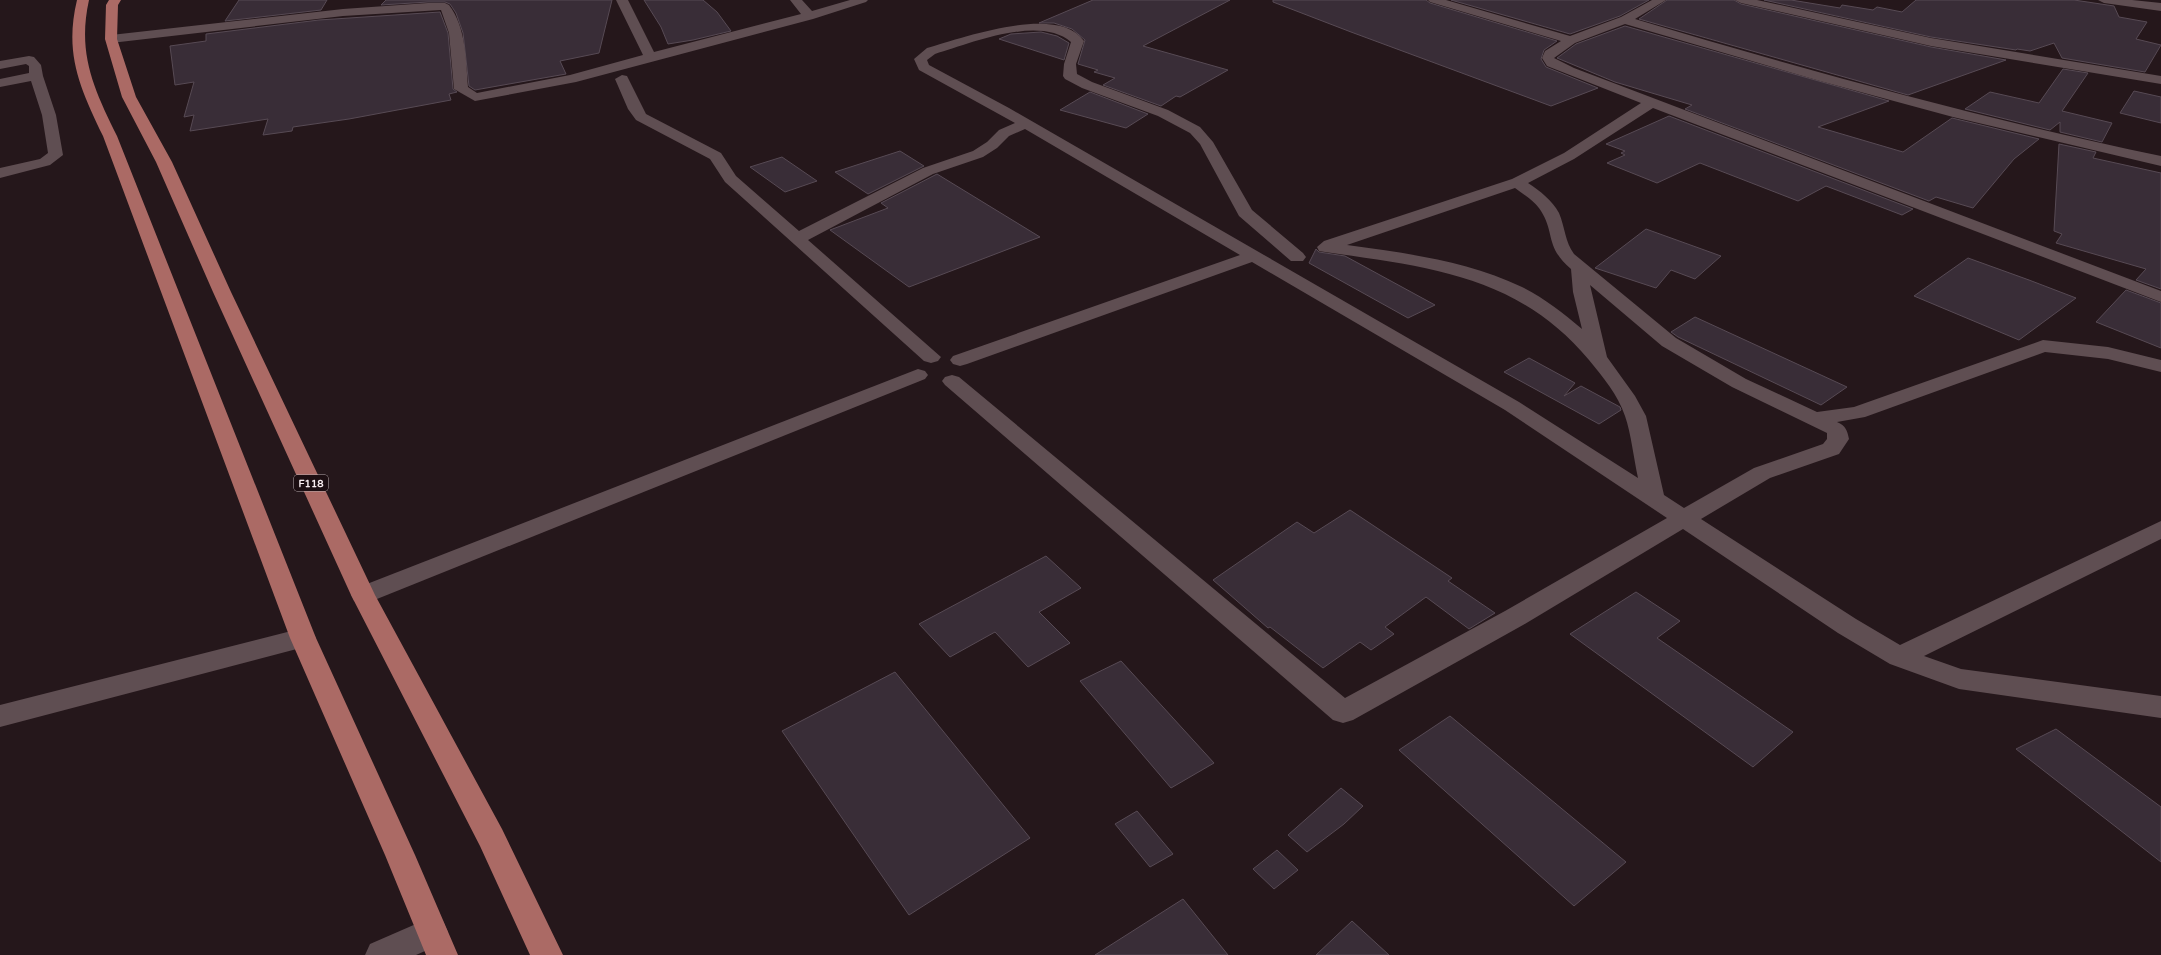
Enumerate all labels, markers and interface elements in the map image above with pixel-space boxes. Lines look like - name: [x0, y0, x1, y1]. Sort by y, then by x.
- road number: F118: [294, 475, 328, 491]

